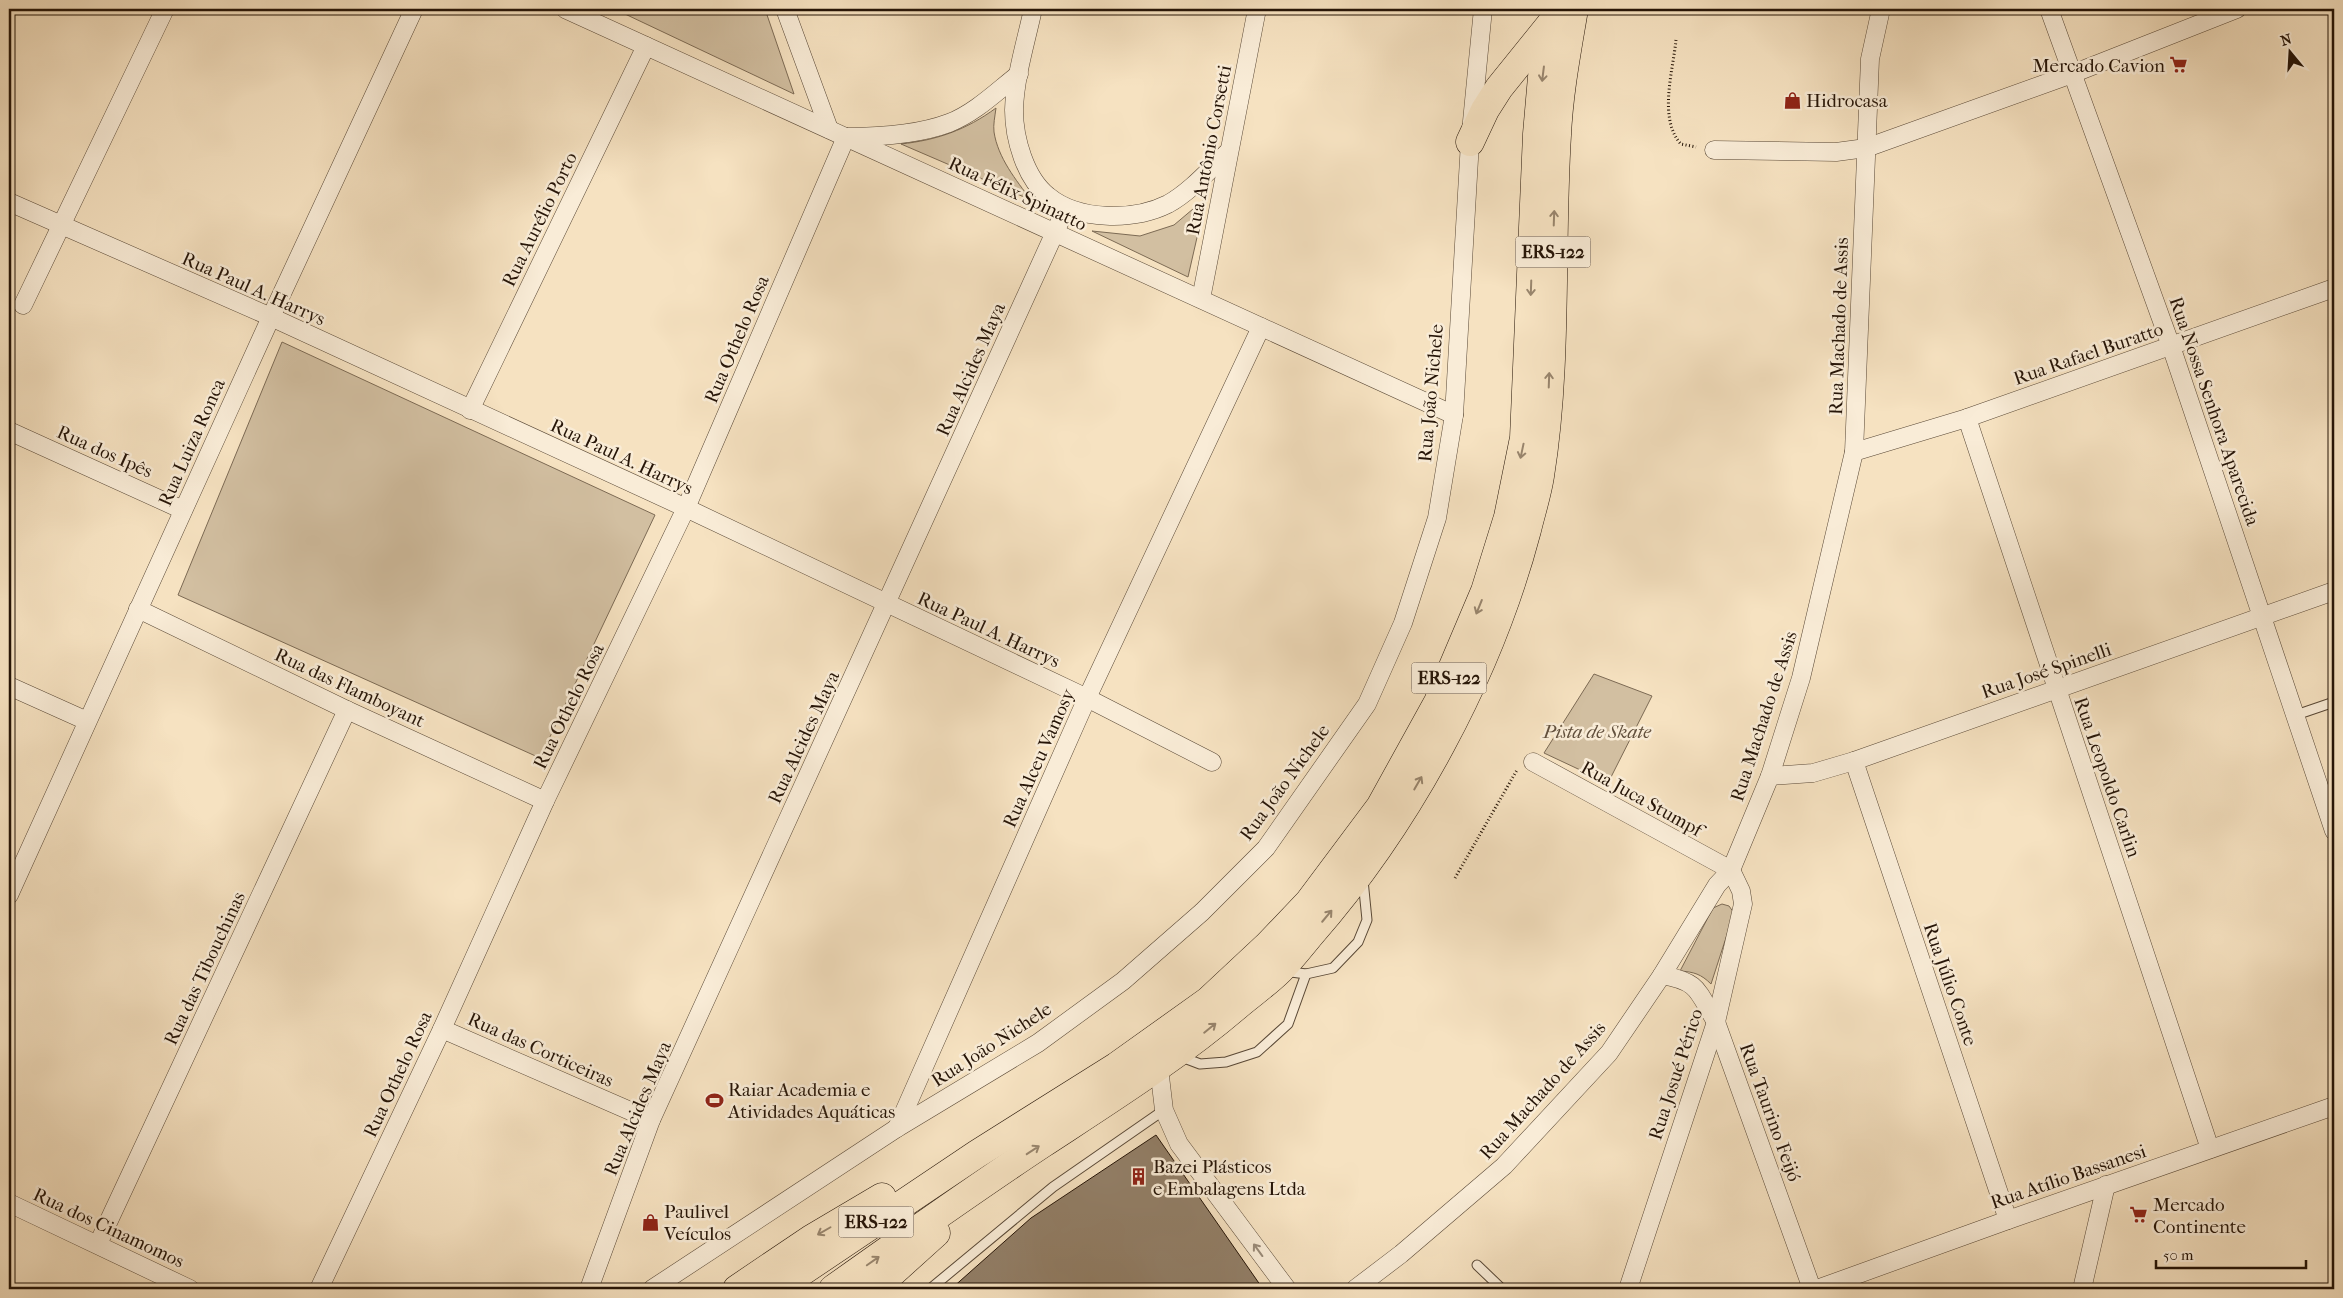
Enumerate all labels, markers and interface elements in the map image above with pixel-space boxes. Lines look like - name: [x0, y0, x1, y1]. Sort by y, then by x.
- north arrow: [2266, 28, 2316, 78]
- text: N: [2278, 30, 2294, 50]
- place label: Mercado Cavion: [2032, 55, 2165, 77]
- supermarket icon: Mercado Cavion: [2169, 55, 2189, 75]
- street label: Rua Antônio Corsetti: [1182, 63, 1236, 237]
- one-way arrow: [1538, 66, 1548, 82]
- shop icon: Hidrocasa: [1782, 90, 1802, 110]
- place label: Hidrocasa: [1806, 90, 1888, 112]
- street label: Rua Aurélio Porto: [498, 148, 582, 290]
- street label: Rua Félix Spinatto: [945, 152, 1091, 236]
- one-way arrow: [1549, 210, 1559, 226]
- road number: ERS-122: [1516, 236, 1590, 268]
- street label: Rua Machado de Assis: [1825, 237, 1853, 415]
- street label: Rua Paul A. Harrys: [179, 247, 329, 330]
- street label: Rua Othelo Rosa: [700, 272, 774, 407]
- one-way arrow: [1526, 280, 1536, 296]
- street label: Rua Nossa Senhora Aparecida: [2164, 294, 2264, 529]
- street label: Rua Alcides Maya: [932, 299, 1010, 440]
- street label: Rua Rafael Buratto: [2011, 318, 2166, 390]
- street label: Rua João Nichele: [1414, 323, 1448, 463]
- one-way arrow: [1545, 373, 1554, 389]
- street label: Rua Luiza Ronca: [154, 375, 230, 510]
- street label: Rua Paul A. Harrys: [547, 414, 696, 500]
- street label: Rua dos Ipês: [53, 421, 156, 483]
- one-way arrow: [1517, 442, 1526, 458]
- street label: Rua Paul A. Harrys: [914, 587, 1063, 673]
- one-way arrow: [1473, 599, 1483, 614]
- street label: Rua Machado de Assis: [1726, 628, 1802, 804]
- street label: Rua José Spinelli: [1978, 638, 2115, 703]
- street label: Rua Othelo Rosa: [529, 640, 609, 773]
- street label: Rua das Flamboyant: [271, 644, 428, 732]
- road number: ERS-122: [1412, 662, 1486, 694]
- street label: Rua Alcides Maya: [764, 667, 844, 807]
- street label: Rua Alceu Vamosy: [998, 685, 1080, 831]
- street label: Rua Leopoldo Carlin: [2069, 694, 2145, 860]
- street label: Rua João Nichele: [1235, 720, 1334, 845]
- park label: Pista de Skate: [1542, 721, 1652, 743]
- street label: Rua Juca Stumpf: [1577, 756, 1709, 843]
- one-way arrow: [1414, 776, 1424, 790]
- street label: Rua das Tibouchinas: [160, 888, 250, 1049]
- one-way arrow: [1321, 910, 1332, 923]
- street label: Rua Júlio Conte: [1919, 920, 1981, 1049]
- street label: Rua João Nichele: [928, 998, 1056, 1092]
- street label: Rua Josué Périco: [1644, 1006, 1708, 1143]
- street label: Rua Othelo Rosa: [359, 1008, 437, 1141]
- street label: Rua das Corticeiras: [464, 1008, 617, 1092]
- street label: Rua Machado de Assis: [1475, 1017, 1610, 1164]
- one-way arrow: [1203, 1023, 1216, 1034]
- street label: Rua Alcides Maya: [600, 1038, 676, 1179]
- street label: Rua Taurino Feijó: [1735, 1040, 1805, 1185]
- place label: Raiar Academia e Atividades Aquáticas: [727, 1079, 895, 1123]
- sports icon: Raiar Academia e Atividades Aquáticas: [704, 1090, 724, 1110]
- street label: Rua Atílio Bassanesi: [1988, 1140, 2149, 1214]
- one-way arrow: [1026, 1145, 1040, 1156]
- place label: Bazei Plásticos e Embalagens Ltda: [1153, 1156, 1306, 1200]
- building icon: Bazei Plásticos e Embalagens Ltda: [1129, 1167, 1149, 1187]
- street label: Rua dos Cinamomos: [30, 1183, 187, 1273]
- place label: Mercado Continente: [2153, 1194, 2246, 1238]
- place label: Paulivel Veículos: [663, 1201, 731, 1245]
- supermarket icon: Mercado Continente: [2129, 1205, 2149, 1225]
- road number: ERS-122: [838, 1206, 914, 1238]
- shop icon: Paulivel Veículos: [640, 1212, 660, 1232]
- one-way arrow: [817, 1226, 832, 1236]
- scale bar: [2156, 1238, 2306, 1270]
- one-way arrow: [1253, 1243, 1263, 1257]
- text: 50 m: [2163, 1246, 2194, 1264]
- one-way arrow: [866, 1256, 880, 1266]

